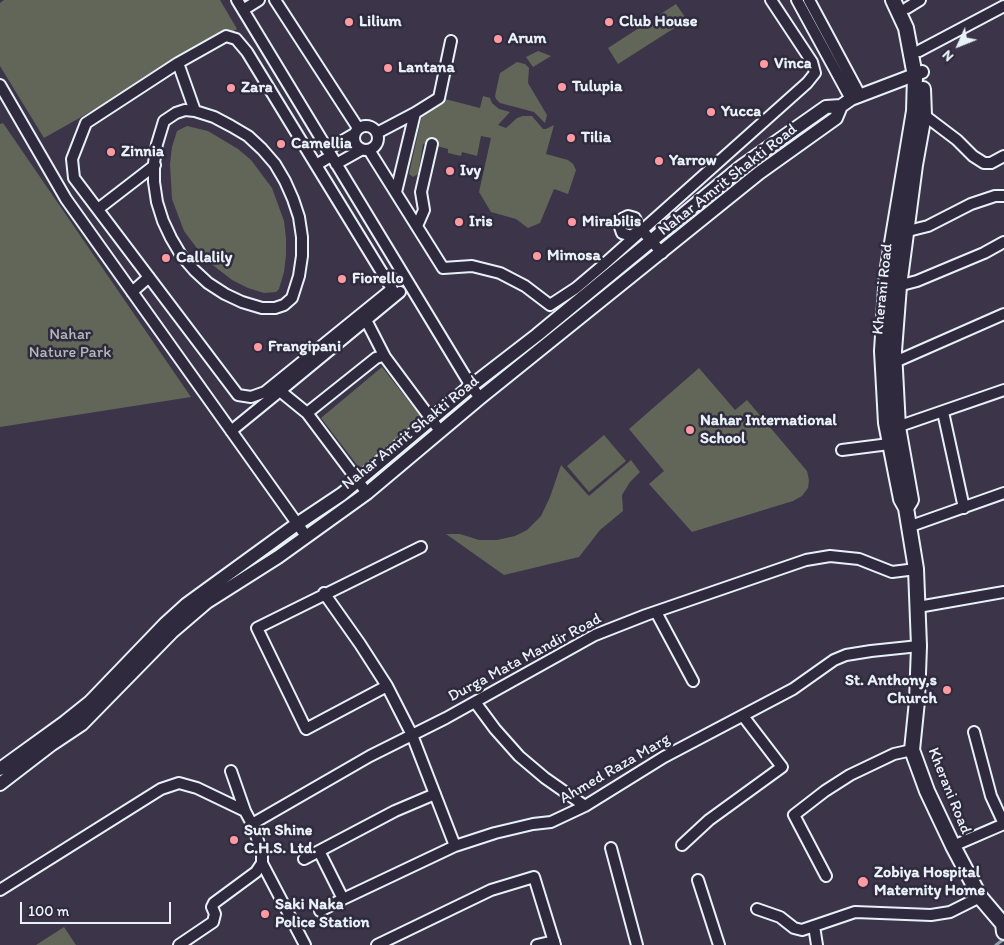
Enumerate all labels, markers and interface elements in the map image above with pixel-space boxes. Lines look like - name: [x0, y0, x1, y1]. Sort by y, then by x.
- place label: Lilium: [359, 12, 402, 32]
- place label: Club House: [619, 12, 697, 32]
- marker: Lilium: [343, 16, 355, 28]
- marker: Club House: [603, 16, 615, 28]
- north arrow: [934, 20, 984, 70]
- place label: Arum: [508, 29, 546, 49]
- marker: Arum: [492, 33, 504, 45]
- text: N: [938, 46, 957, 65]
- place label: Vinca: [774, 54, 812, 74]
- place label: Lantana: [398, 58, 455, 78]
- marker: Vinca: [758, 58, 770, 70]
- marker: Lantana: [382, 62, 394, 74]
- place label: Tulupia: [572, 77, 622, 97]
- place label: Zara: [241, 78, 273, 98]
- marker: Tulupia: [556, 81, 568, 93]
- marker: Zara: [225, 82, 237, 94]
- place label: Yucca: [721, 102, 761, 122]
- marker: Yucca: [705, 106, 717, 118]
- street label: Nahar Amrit Shakti Road: [655, 120, 801, 240]
- place label: Tilia: [581, 128, 611, 148]
- marker: Tilia: [565, 132, 577, 144]
- place label: Camellia: [291, 134, 352, 154]
- marker: Camellia: [275, 138, 287, 150]
- place label: Zinnia: [121, 142, 164, 162]
- marker: Zinnia: [105, 146, 117, 158]
- place label: Yarrow: [669, 151, 717, 171]
- marker: Yarrow: [653, 155, 665, 167]
- place label: Ivy: [460, 161, 481, 181]
- marker: Ivy: [444, 165, 456, 177]
- place label: Iris: [469, 212, 493, 232]
- place label: Mirabilis: [582, 212, 641, 232]
- marker: Iris: [453, 216, 465, 228]
- marker: Mirabilis: [566, 216, 578, 228]
- street label: Kherani Road: [869, 242, 897, 336]
- place label: Mimosa: [547, 246, 601, 266]
- place label: Callalily: [176, 248, 232, 268]
- marker: Mimosa: [531, 250, 543, 262]
- marker: Callalily: [160, 252, 172, 264]
- place label: Fiorello: [352, 269, 404, 289]
- marker: Fiorello: [336, 273, 348, 285]
- park label: Nahar Nature Park: [29, 325, 111, 363]
- place label: Frangipani: [268, 337, 341, 357]
- marker: Frangipani: [252, 341, 264, 353]
- street label: Nahar Amrit Shakti Road: [339, 372, 483, 494]
- place label: Nahar International School: [700, 411, 837, 449]
- marker: Nahar International School: [684, 424, 696, 436]
- street label: Durga Mata Mandir Road: [445, 609, 605, 707]
- place label: St. Anthony,s Church: [845, 671, 937, 709]
- marker: St. Anthony,s Church: [941, 684, 953, 696]
- street label: Ahmed Raza Marg: [557, 730, 673, 808]
- street label: Kherani Road: [923, 745, 975, 837]
- place label: Sun Shine C.H.S. Ltd.: [244, 821, 316, 859]
- marker: Sun Shine C.H.S. Ltd.: [228, 834, 240, 846]
- place label: Zobiya Hospital Maternity Home: [874, 863, 985, 901]
- marker: Zobiya Hospital Maternity Home: [856, 875, 870, 889]
- scale bar: [22, 892, 174, 924]
- place label: Saki Naka Police Station: [275, 895, 370, 933]
- text: 100 m: [28, 902, 69, 920]
- marker: Saki Naka Police Station: [259, 908, 271, 920]

